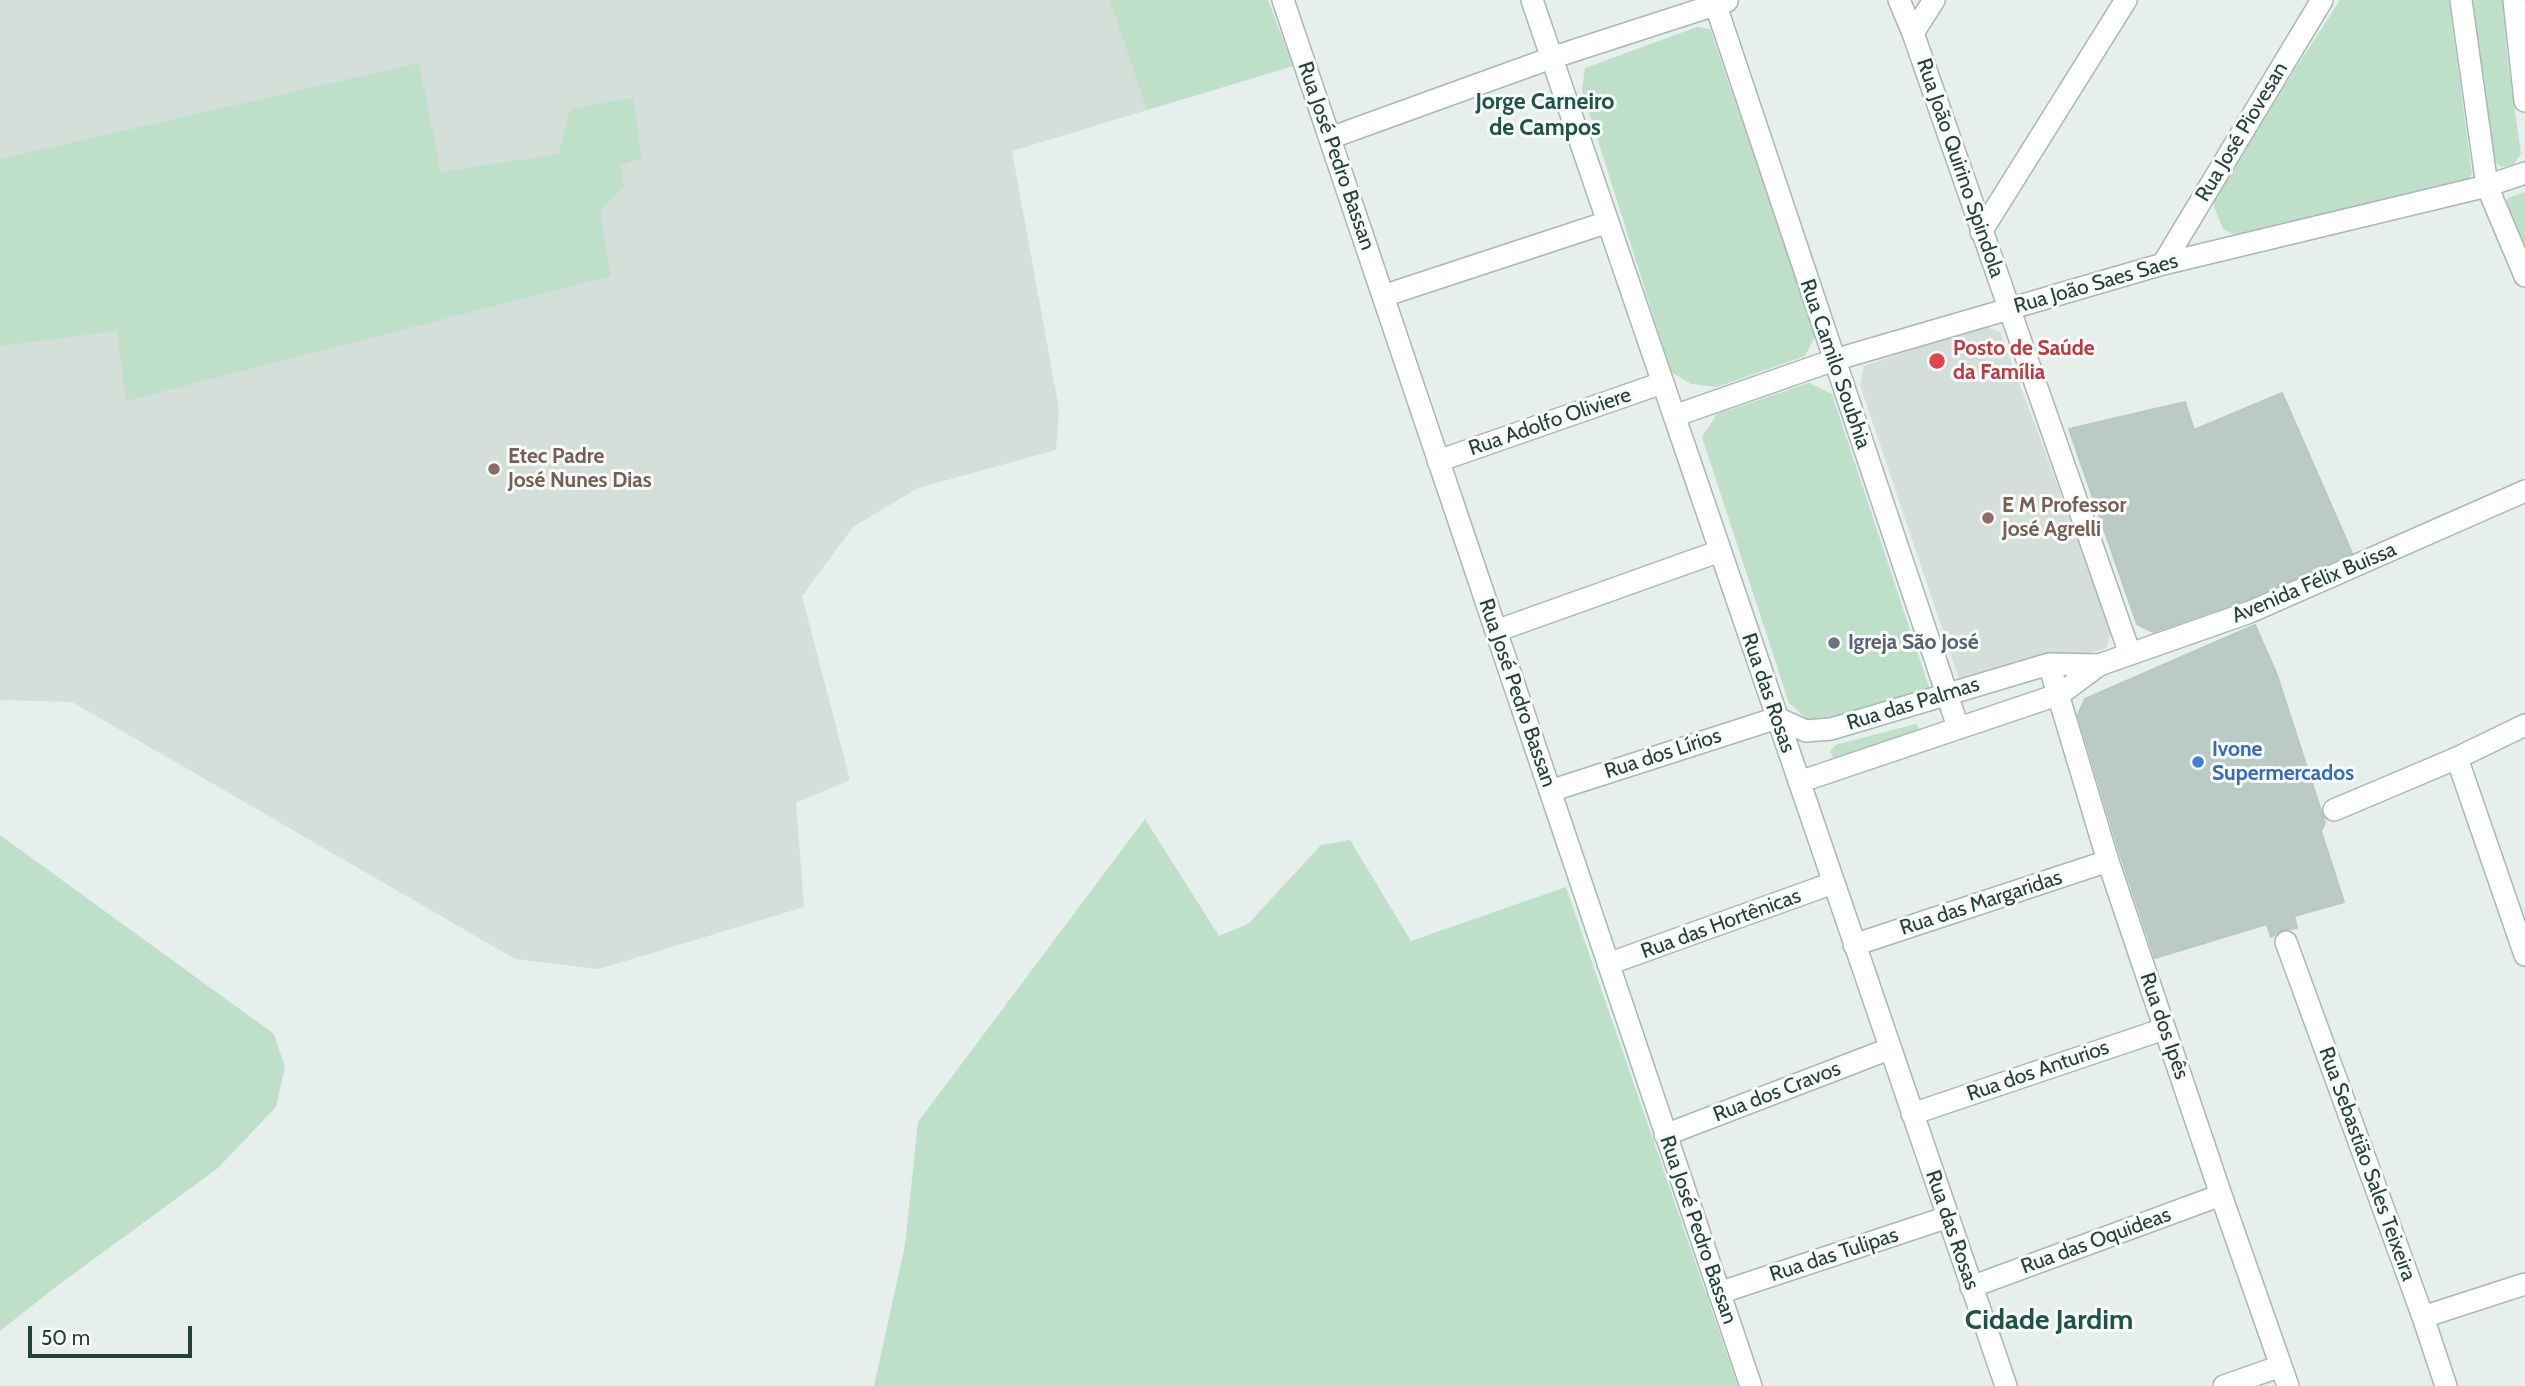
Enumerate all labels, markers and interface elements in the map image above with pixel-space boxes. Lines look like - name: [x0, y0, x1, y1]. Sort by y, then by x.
- street label: Rua João Quirino Spindola: [1911, 55, 2009, 281]
- street label: Rua José Pedro Bassan: [1292, 58, 1380, 254]
- street label: Rua José Piovesan: [2190, 58, 2294, 206]
- district label: Jorge Carneiro de Campos: [1476, 88, 1614, 142]
- street label: Rua João Saes Saes: [2011, 249, 2181, 319]
- street label: Rua Camilo Soubhia: [1794, 276, 1876, 452]
- place label: Posto de Saúde da Família: [1953, 336, 2095, 386]
- marker: Posto de Saúde da Família: [1927, 351, 1947, 371]
- street label: Rua Adolfo Oliviere: [1465, 382, 1635, 462]
- place label: Etec Padre José Nunes Dias: [508, 444, 652, 494]
- marker: Etec Padre José Nunes Dias: [486, 461, 502, 477]
- place label: E M Professor José Agrelli: [2002, 493, 2126, 543]
- marker: E M Professor José Agrelli: [1980, 510, 1996, 526]
- street label: Avenida Félix Buissa: [2228, 537, 2400, 629]
- street label: Rua José Pedro Bassan: [1473, 595, 1561, 791]
- street label: Rua das Rosas: [1736, 630, 1800, 756]
- place label: Igreja São José: [1848, 630, 1979, 656]
- marker: Igreja São José: [1826, 635, 1842, 651]
- street label: Rua das Palmas: [1844, 672, 1982, 736]
- street label: Rua dos Lírios: [1601, 723, 1725, 785]
- place label: Ivone Supermercados: [2212, 737, 2354, 787]
- marker: Ivone Supermercados: [2190, 754, 2206, 770]
- street label: Rua das Margaridas: [1897, 865, 2065, 941]
- street label: Rua das Hortênicas: [1638, 883, 1804, 965]
- street label: Rua dos Ipês: [2134, 969, 2194, 1083]
- street label: Rua dos Anturios: [1964, 1035, 2112, 1107]
- street label: Rua Sebastião Sales Teixeira: [2313, 1044, 2421, 1284]
- street label: Rua dos Cravos: [1710, 1056, 1844, 1128]
- street label: Rua José Pedro Bassan: [1654, 1132, 1742, 1328]
- street label: Rua das Rosas: [1920, 1167, 1984, 1293]
- street label: Rua das Oquideas: [2018, 1202, 2174, 1280]
- street label: Rua das Tulipas: [1767, 1222, 1901, 1288]
- district label: Cidade Jardim: [1965, 1304, 2133, 1338]
- scale bar: [32, 1312, 196, 1356]
- text: 50 m: [41, 1325, 90, 1350]

